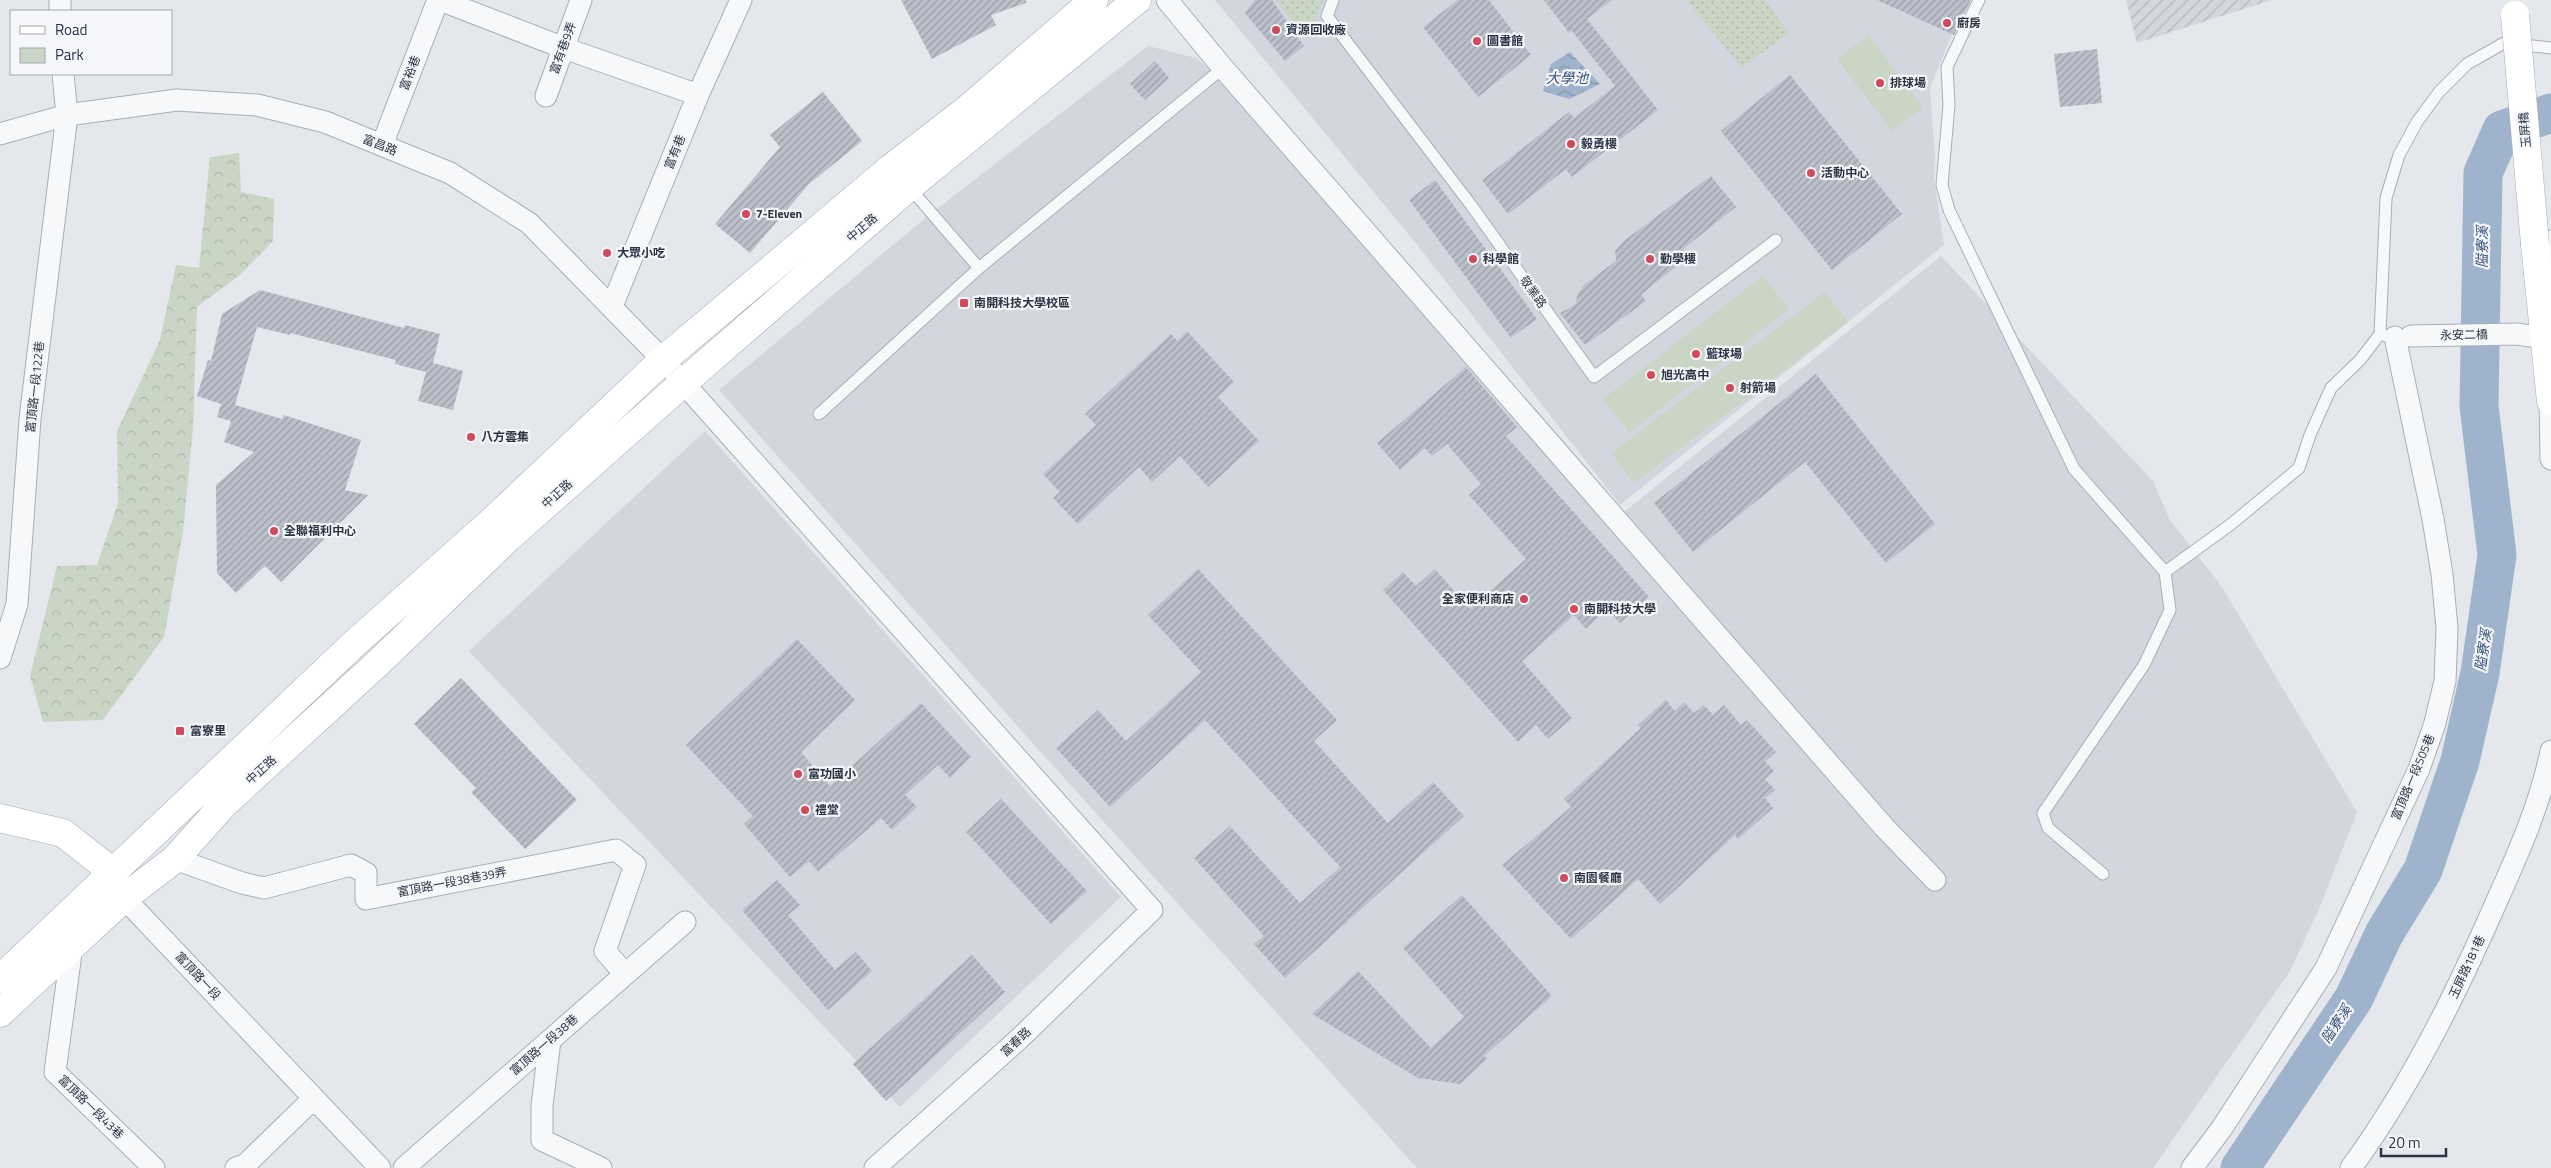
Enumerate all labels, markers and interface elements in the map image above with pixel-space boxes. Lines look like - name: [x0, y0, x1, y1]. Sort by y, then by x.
- legend: [10, 10, 172, 75]
- place label: 廚房: [1957, 13, 1981, 32]
- marker: 廚房: [1941, 17, 1953, 29]
- text: Road: [55, 18, 87, 41]
- street label: 富有巷9弄: [544, 19, 581, 77]
- place label: 資源回收廠: [1286, 20, 1346, 39]
- marker: 資源回收廠: [1270, 24, 1282, 36]
- place label: 圖書館: [1487, 31, 1523, 50]
- marker: 圖書館: [1471, 35, 1483, 47]
- text: Park: [55, 43, 84, 66]
- street label: 富裕巷: [394, 53, 425, 93]
- water label: 大學池: [1546, 67, 1590, 88]
- place label: 排球場: [1890, 73, 1926, 92]
- marker: 排球場: [1874, 77, 1886, 89]
- street label: 玉屏橋: [2513, 111, 2536, 149]
- street label: 富昌路: [360, 129, 400, 160]
- street label: 富有巷: [659, 132, 690, 172]
- place label: 毅勇樓: [1581, 134, 1617, 153]
- marker: 毅勇樓: [1565, 138, 1577, 150]
- place label: 活動中心: [1821, 163, 1869, 182]
- marker: 活動中心: [1805, 167, 1817, 179]
- place label: 7-Eleven: [756, 204, 802, 223]
- marker: 7-Eleven: [740, 208, 752, 220]
- street label: 中正路: [842, 209, 881, 247]
- water label: 隘寮溪: [2471, 224, 2492, 268]
- place label: 大眾小吃: [617, 243, 665, 262]
- marker: 大眾小吃: [601, 247, 613, 259]
- place label: 科學館: [1483, 249, 1519, 268]
- place label: 勤學樓: [1660, 249, 1696, 268]
- marker: 科學館: [1467, 253, 1479, 265]
- marker: 勤學樓: [1644, 253, 1656, 265]
- street label: 敬業路: [1515, 272, 1552, 312]
- place label: 南開科技大學校區: [974, 293, 1070, 312]
- marker: 南開科技大學校區: [958, 297, 970, 309]
- street label: 永安二橋: [2440, 325, 2488, 344]
- street label: 富頂路一段122巷: [20, 340, 49, 434]
- place label: 籃球場: [1706, 344, 1742, 363]
- marker: 籃球場: [1690, 348, 1702, 360]
- place label: 旭光高中: [1661, 365, 1709, 384]
- marker: 旭光高中: [1645, 369, 1657, 381]
- place label: 射箭場: [1740, 378, 1776, 397]
- marker: 射箭場: [1724, 382, 1736, 394]
- place label: 八方雲集: [481, 427, 529, 446]
- marker: 八方雲集: [465, 431, 477, 443]
- street label: 中正路: [537, 475, 576, 513]
- place label: 全聯福利中心: [284, 521, 356, 540]
- marker: 全聯福利中心: [268, 525, 280, 537]
- place label: 全家便利商店: [1442, 589, 1514, 608]
- marker: 全家便利商店: [1518, 593, 1530, 605]
- place label: 南開科技大學: [1584, 599, 1656, 618]
- marker: 南開科技大學: [1568, 603, 1580, 615]
- water label: 隘寮溪: [2469, 626, 2496, 672]
- place label: 富寮里: [190, 721, 226, 740]
- marker: 富寮里: [174, 725, 186, 737]
- street label: 富頂路一段505巷: [2386, 731, 2439, 823]
- street label: 中正路: [241, 751, 280, 789]
- place label: 富功國小: [808, 764, 856, 783]
- marker: 富功國小: [792, 768, 804, 780]
- place label: 禮堂: [815, 800, 839, 819]
- marker: 禮堂: [799, 804, 811, 816]
- street label: 富頂路一段38巷39弄: [396, 862, 508, 901]
- place label: 南園餐廳: [1574, 868, 1622, 887]
- marker: 南園餐廳: [1558, 872, 1570, 884]
- street label: 玉屏路181巷: [2444, 932, 2490, 1002]
- street label: 富頂路一段: [171, 947, 226, 1004]
- water label: 隘寮溪: [2315, 999, 2357, 1047]
- street label: 富頂路一段38巷: [505, 1009, 582, 1080]
- street label: 富春路: [996, 1022, 1035, 1061]
- street label: 富頂路一段43巷: [54, 1070, 129, 1143]
- scale bar: [2381, 1126, 2446, 1158]
- text: 20 m: [2388, 1131, 2421, 1154]

